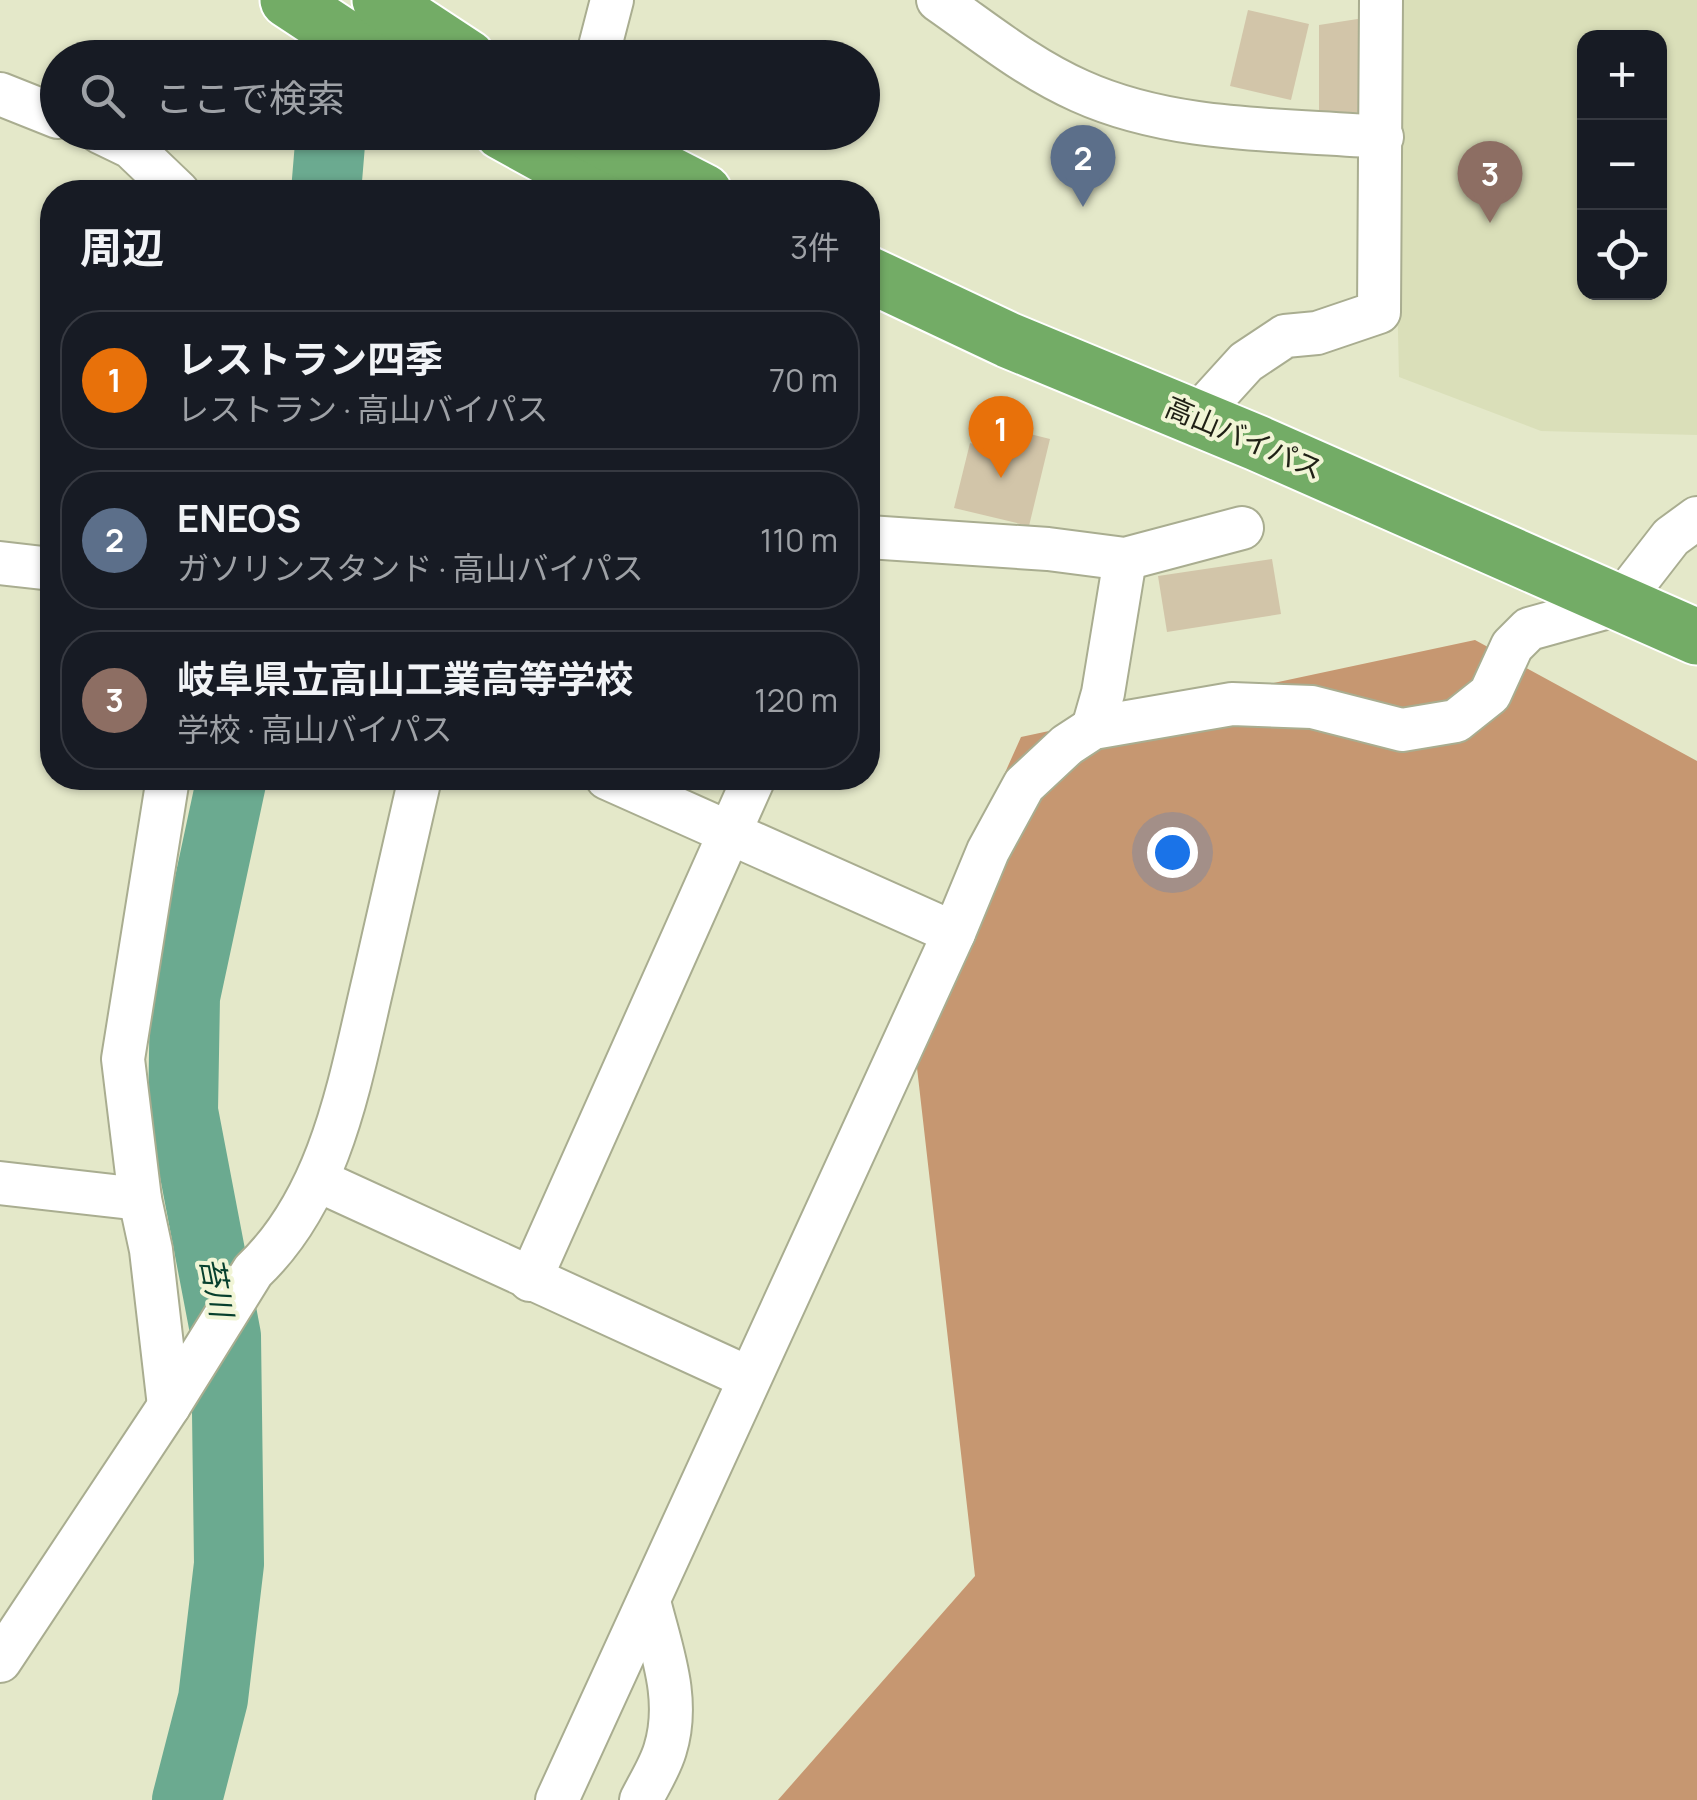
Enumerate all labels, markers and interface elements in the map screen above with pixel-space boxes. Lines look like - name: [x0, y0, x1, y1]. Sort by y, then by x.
- map controls: [1577, 30, 1667, 300]
- button: +: [1577, 30, 1667, 120]
- search box: [40, 40, 880, 150]
- icon: search: [75, 68, 130, 123]
- text: ここで検索: [155, 71, 345, 123]
- button: −: [1577, 120, 1667, 210]
- pin: 2: [1050, 124, 1116, 207]
- pin: 3: [1458, 140, 1522, 223]
- button: locate: [1577, 210, 1667, 300]
- text: 周辺: [80, 218, 164, 276]
- text: 3件: [790, 225, 840, 269]
- text: レストラン四季: [177, 332, 443, 384]
- text: 1: [107, 358, 122, 402]
- text: 70 m: [769, 358, 838, 402]
- text: レストラン · 高山バイパス: [177, 387, 548, 431]
- street label: 高山バイパス: [1160, 387, 1329, 487]
- pin: 1: [968, 396, 1034, 478]
- text: ENEOS: [177, 491, 301, 543]
- text: 2: [105, 518, 124, 562]
- text: 110 m: [760, 518, 838, 562]
- text: ガソリンスタンド · 高山バイパス: [177, 546, 644, 590]
- text: 岐阜県立高山工業高等学校: [177, 652, 633, 704]
- text: 3: [105, 678, 124, 722]
- text: 120 m: [754, 678, 838, 722]
- text: 学校 · 高山バイパス: [177, 707, 452, 751]
- your location: [1147, 827, 1198, 878]
- water label: 苔川: [192, 1253, 244, 1323]

